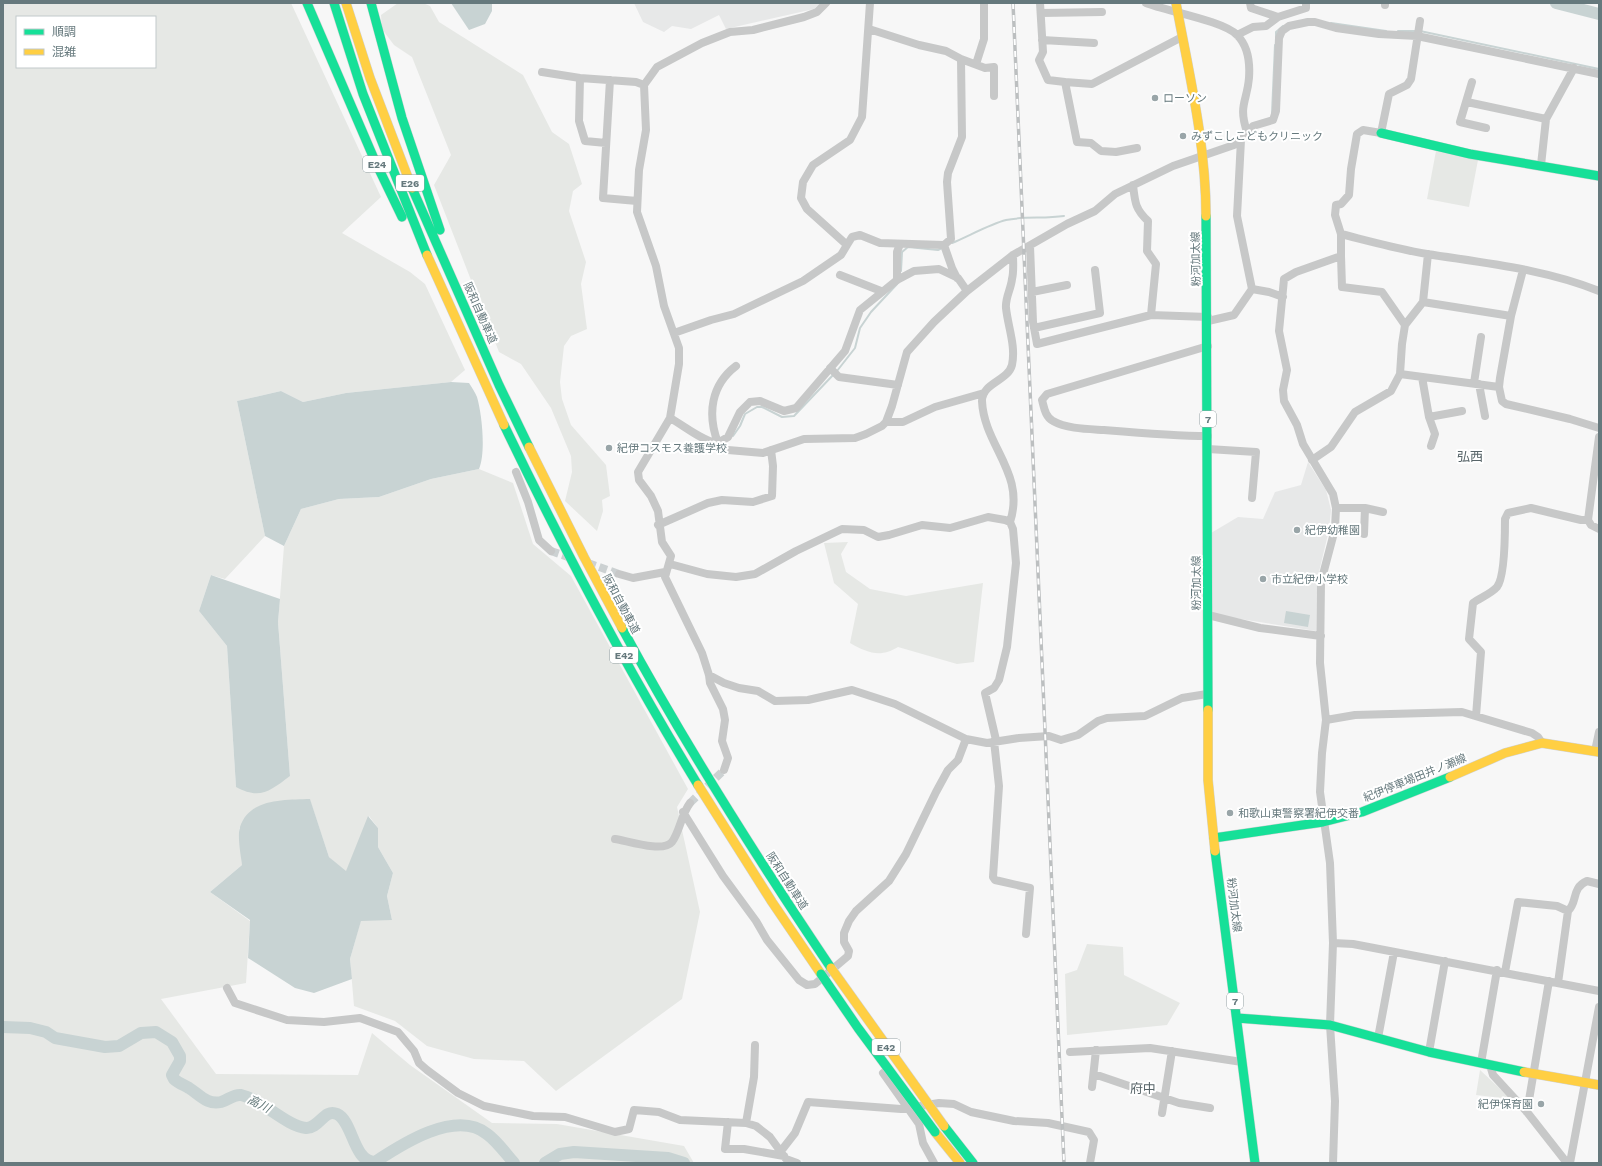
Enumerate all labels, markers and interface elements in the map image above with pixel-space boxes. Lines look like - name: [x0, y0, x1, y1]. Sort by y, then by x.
- legend: [16, 16, 156, 68]
- text: 順調: [52, 25, 76, 39]
- text: 混雑: [52, 45, 76, 59]
- place label: ローソン: [1163, 92, 1207, 105]
- marker: ローソン: [1150, 93, 1160, 103]
- place label: みずこしこどもクリニック: [1191, 130, 1323, 143]
- marker: みずこしこどもクリニック: [1178, 131, 1188, 141]
- road number: E24: [363, 156, 391, 172]
- road number: E26: [396, 175, 424, 191]
- street label: 粉河加太線: [1189, 231, 1203, 287]
- street label: 阪和自動車道: [461, 280, 499, 346]
- road number: 7: [1200, 411, 1216, 427]
- place label: 紀伊コスモス養護学校: [617, 442, 727, 455]
- marker: 紀伊コスモス養護学校: [604, 443, 614, 453]
- district label: 弘西: [1457, 449, 1483, 464]
- place label: 紀伊幼稚園: [1305, 524, 1360, 537]
- marker: 紀伊幼稚園: [1292, 525, 1302, 535]
- street label: 粉河加太線: [1190, 556, 1203, 611]
- street label: 阪和自動車道: [600, 572, 642, 636]
- place label: 市立紀伊小学校: [1271, 573, 1348, 586]
- marker: 市立紀伊小学校: [1258, 574, 1268, 584]
- road number: E42: [610, 647, 638, 663]
- street label: 紀伊停車場田井ノ瀬線: [1362, 751, 1468, 805]
- place label: 和歌山東警察署紀伊交番: [1238, 807, 1359, 820]
- marker: 和歌山東警察署紀伊交番: [1225, 808, 1235, 818]
- street label: 阪和自動車道: [764, 850, 810, 912]
- street label: 粉河加太線: [1224, 877, 1244, 933]
- road number: 7: [1227, 993, 1243, 1009]
- road number: E42: [872, 1039, 900, 1055]
- district label: 府中: [1130, 1081, 1156, 1096]
- water label: 高川: [245, 1092, 275, 1117]
- place label: 紀伊保育園: [1478, 1098, 1533, 1111]
- marker: 紀伊保育園: [1536, 1099, 1546, 1109]

